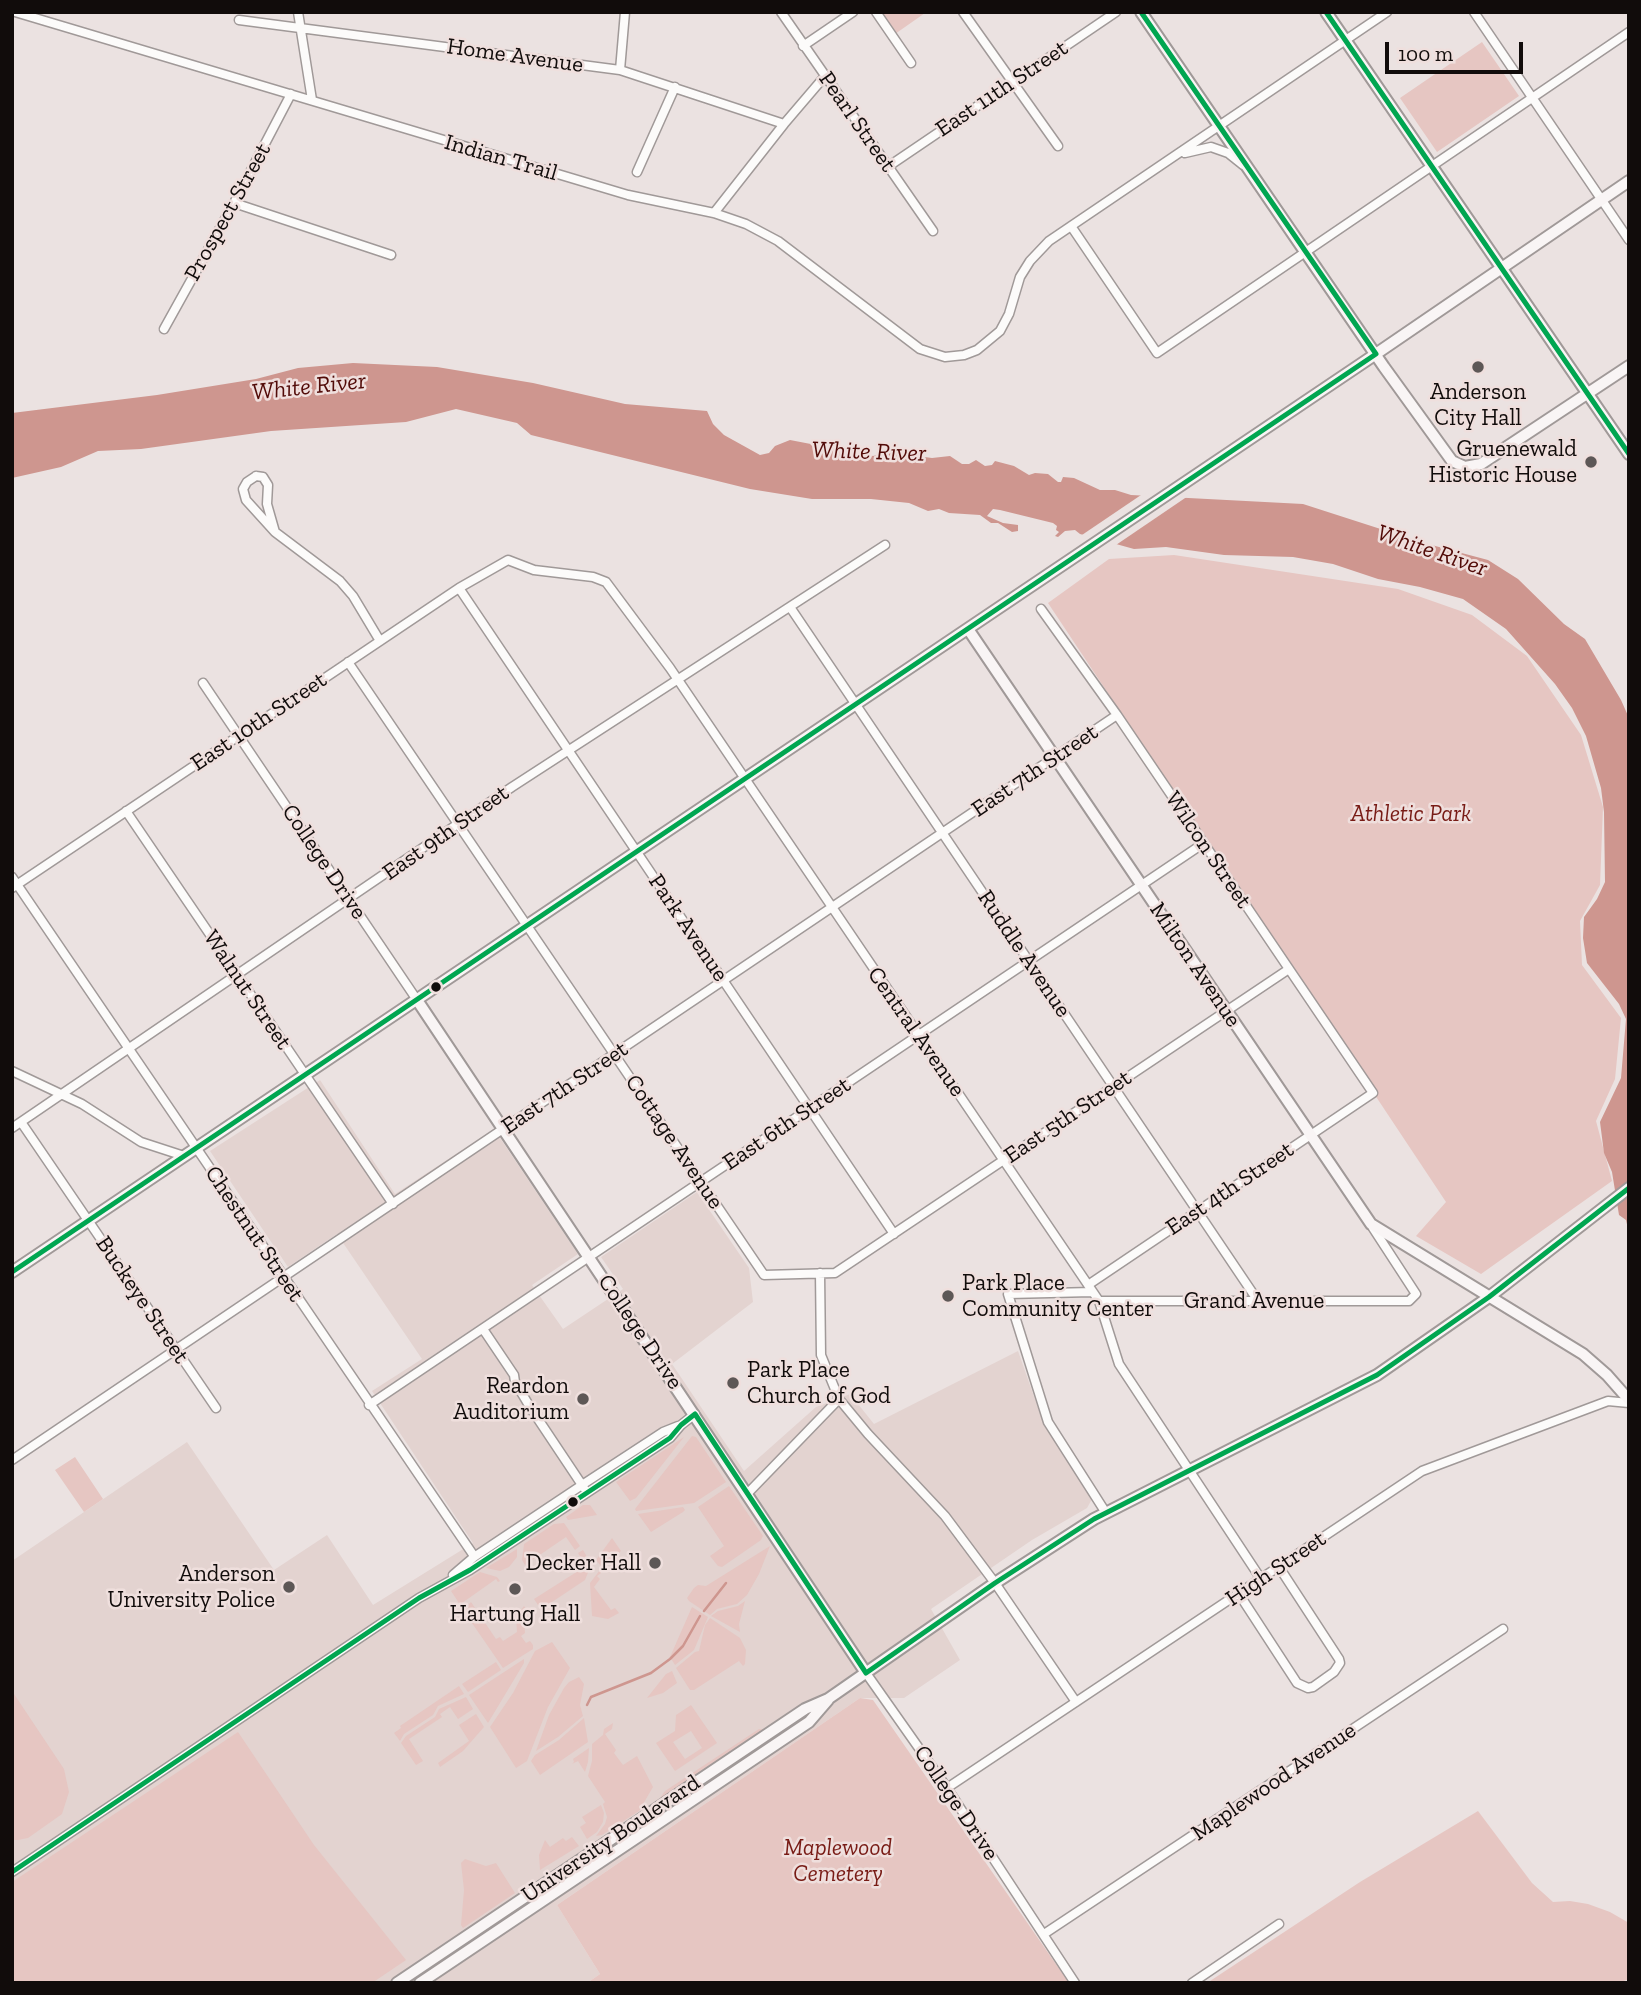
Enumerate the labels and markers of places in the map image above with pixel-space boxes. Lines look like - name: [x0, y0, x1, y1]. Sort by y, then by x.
- marker: Anderson City Hall: [1470, 359, 1486, 375]
- place label: Anderson City Hall: [1430, 378, 1526, 432]
- place label: Gruenewald Historic House: [1428, 435, 1577, 489]
- marker: Gruenewald Historic House: [1583, 454, 1599, 470]
- unlabelled marker: [429, 980, 443, 994]
- place label: Park Place Community Center: [962, 1269, 1154, 1323]
- marker: Park Place Community Center: [940, 1288, 956, 1304]
- place label: Park Place Church of God: [747, 1356, 891, 1410]
- place label: Reardon Auditorium: [453, 1372, 569, 1426]
- marker: Park Place Church of God: [725, 1375, 741, 1391]
- marker: Reardon Auditorium: [575, 1391, 591, 1407]
- unlabelled marker: [566, 1495, 580, 1509]
- place label: Decker Hall: [526, 1549, 641, 1577]
- marker: Decker Hall: [647, 1555, 663, 1571]
- place label: Anderson University Police: [107, 1560, 275, 1614]
- marker: Anderson University Police: [281, 1579, 297, 1595]
- marker: Hartung Hall: [507, 1581, 523, 1597]
- place label: Hartung Hall: [450, 1600, 580, 1628]

